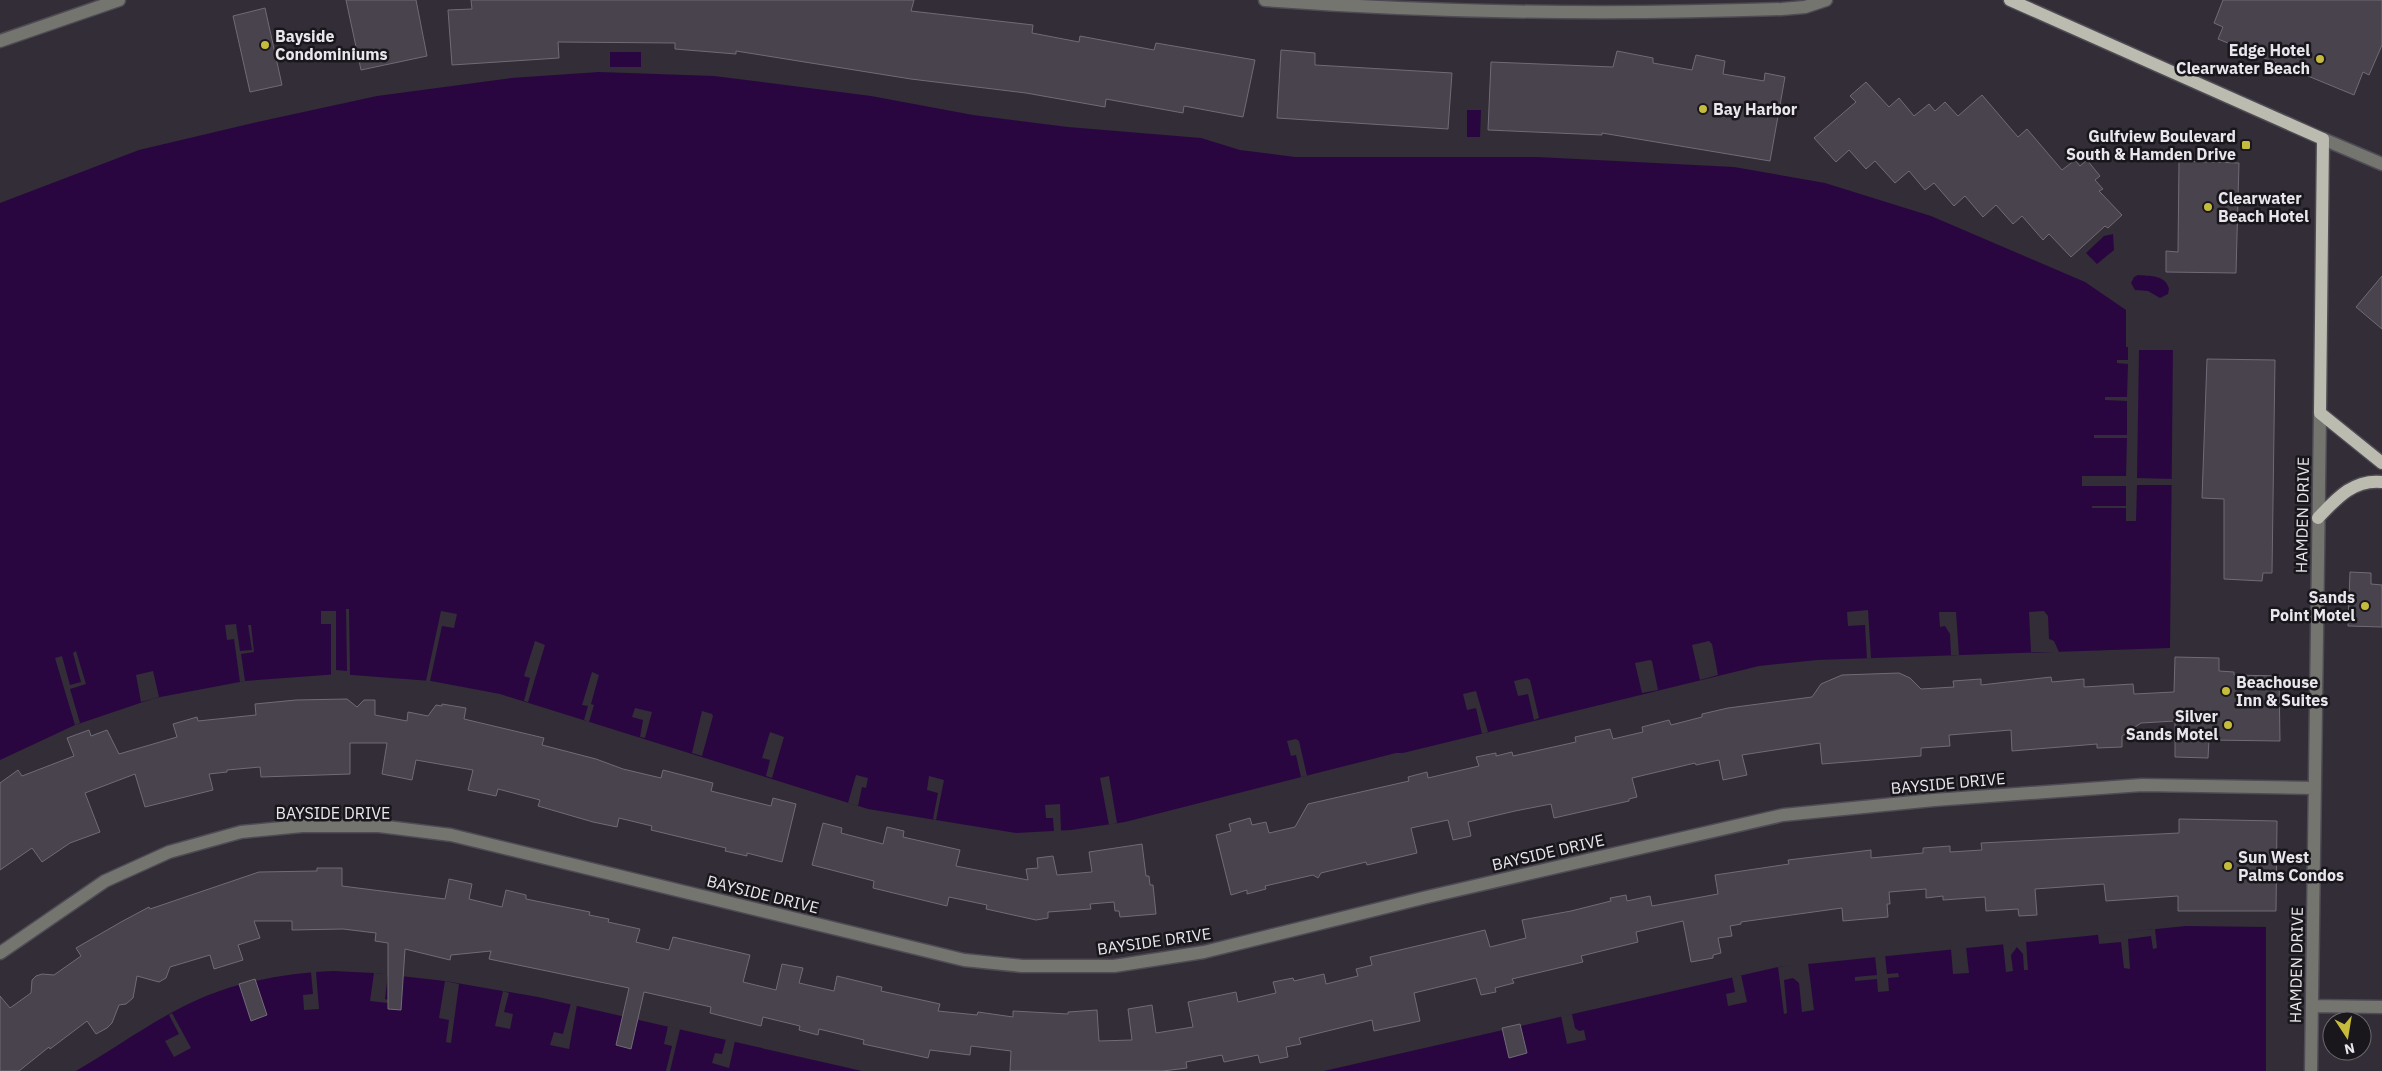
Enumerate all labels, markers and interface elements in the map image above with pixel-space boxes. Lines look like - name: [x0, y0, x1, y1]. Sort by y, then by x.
- place label: Bayside Condominiums: [275, 26, 388, 64]
- marker: Bayside Condominiums: [259, 39, 271, 51]
- place label: Edge Hotel Clearwater Beach: [2176, 40, 2310, 78]
- marker: Edge Hotel Clearwater Beach: [2314, 53, 2326, 65]
- place label: Bay Harbor: [1713, 99, 1798, 119]
- marker: Bay Harbor: [1697, 103, 1709, 115]
- place label: Gulfview Boulevard South & Hamden Drive: [2066, 126, 2236, 164]
- marker: Gulfview Boulevard South & Hamden Drive: [2240, 139, 2252, 151]
- place label: Clearwater Beach Hotel: [2218, 188, 2309, 226]
- marker: Clearwater Beach Hotel: [2202, 201, 2214, 213]
- street label: HAMDEN DRIVE: [2291, 457, 2313, 573]
- place label: Sands Point Motel: [2270, 587, 2355, 625]
- marker: Sands Point Motel: [2359, 600, 2371, 612]
- place label: Beachouse Inn & Suites: [2236, 672, 2328, 710]
- marker: Beachouse Inn & Suites: [2220, 685, 2232, 697]
- place label: Silver Sands Motel: [2126, 706, 2219, 744]
- marker: Silver Sands Motel: [2222, 719, 2234, 731]
- street label: BAYSIDE DRIVE: [1890, 768, 2006, 798]
- street label: BAYSIDE DRIVE: [276, 803, 390, 823]
- street label: BAYSIDE DRIVE: [1490, 829, 1606, 875]
- place label: Sun West Palms Condos: [2238, 847, 2344, 885]
- marker: Sun West Palms Condos: [2222, 860, 2234, 872]
- street label: BAYSIDE DRIVE: [705, 870, 821, 918]
- street label: HAMDEN DRIVE: [2285, 907, 2307, 1023]
- street label: BAYSIDE DRIVE: [1096, 923, 1212, 959]
- north arrow: [2322, 1011, 2372, 1061]
- text: N: [2343, 1039, 2357, 1059]

